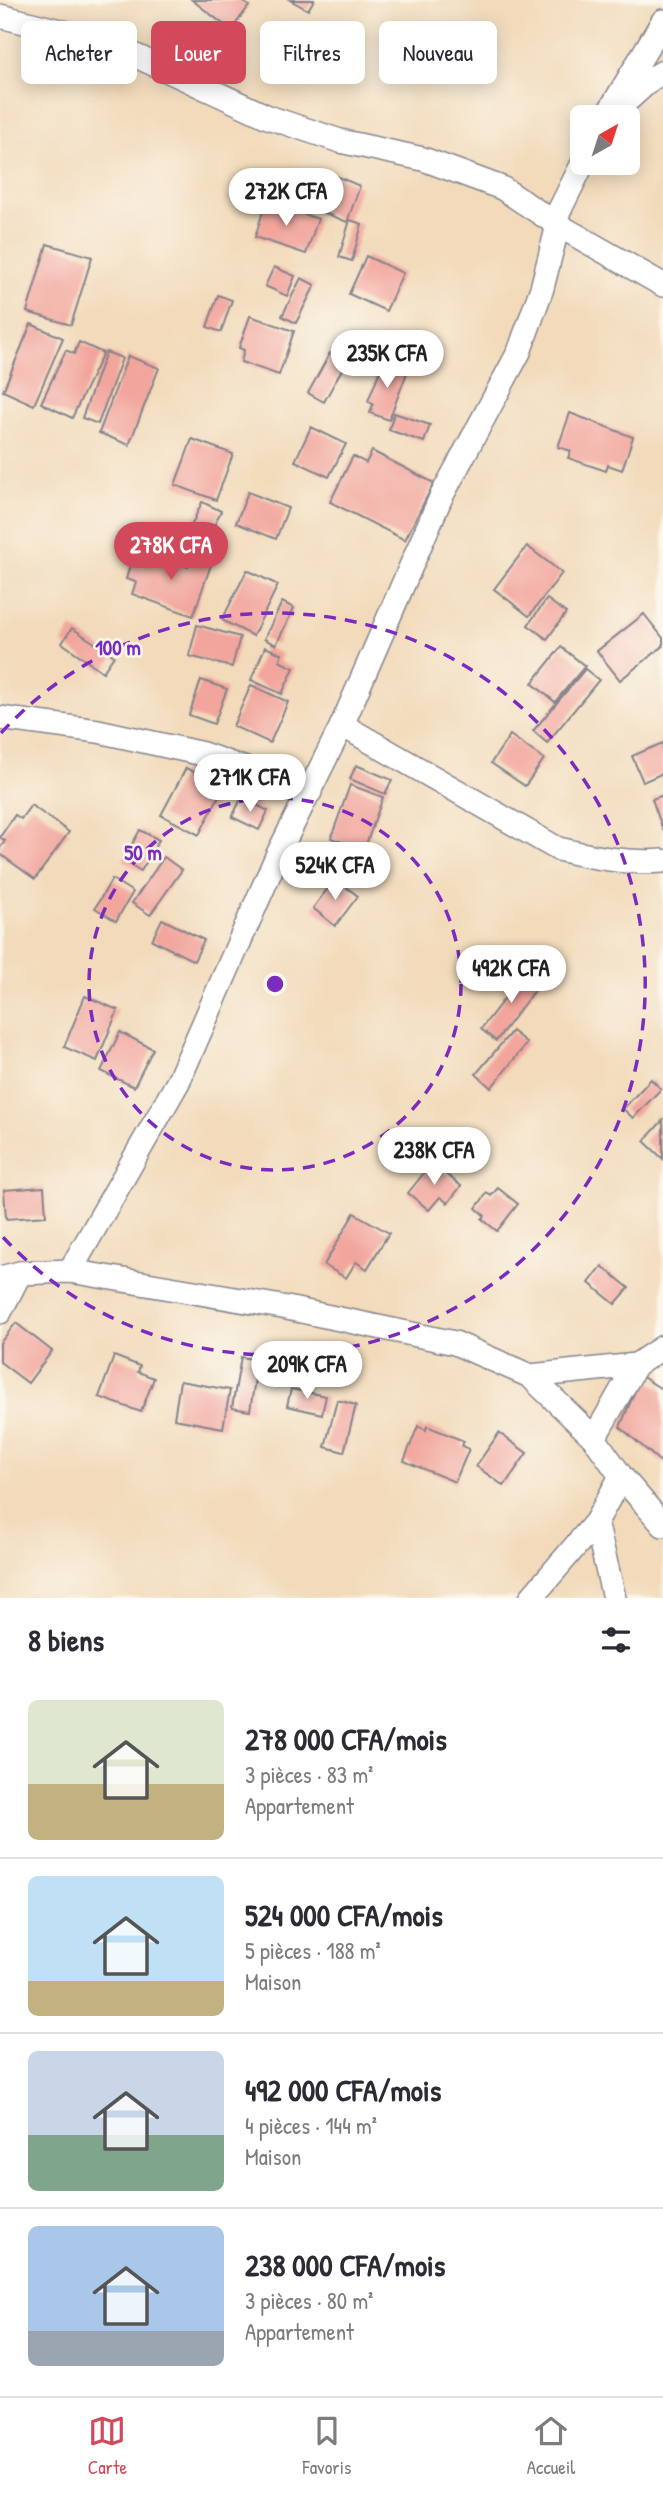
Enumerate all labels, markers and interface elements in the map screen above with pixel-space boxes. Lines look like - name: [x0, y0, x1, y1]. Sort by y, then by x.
- chip: Acheter: [21, 21, 137, 84]
- chip: Louer: [151, 21, 246, 84]
- chip: Filtres: [260, 21, 365, 84]
- chip: Nouveau: [379, 21, 497, 84]
- north arrow: [570, 105, 640, 175]
- map controls: [570, 105, 640, 175]
- pin: 272K CFA: [214, 168, 358, 228]
- text: 272K CFA: [245, 175, 327, 206]
- pin: 235K CFA: [315, 330, 459, 390]
- text: 235K CFA: [347, 337, 427, 368]
- pin: 278K CFA: [99, 522, 243, 582]
- text: 278K CFA: [130, 529, 212, 560]
- text: 100 m: [95, 633, 141, 662]
- pin: 271K CFA: [178, 754, 322, 814]
- text: 271K CFA: [210, 761, 290, 792]
- text: 50 m: [124, 838, 162, 867]
- pin: 524K CFA: [263, 842, 407, 902]
- text: 524K CFA: [296, 849, 374, 880]
- pin: 492K CFA: [439, 946, 583, 1005]
- text: 492K CFA: [472, 952, 550, 983]
- centre of rings: [263, 972, 287, 996]
- pin: 238K CFA: [362, 1128, 506, 1187]
- text: 238K CFA: [394, 1134, 474, 1165]
- pin: 209K CFA: [235, 1342, 379, 1401]
- text: 209K CFA: [267, 1348, 347, 1379]
- text: 8 biens: [28, 1620, 104, 1660]
- icon: filters: [597, 1621, 635, 1659]
- text: 278 000 CFA/mois: [245, 1719, 447, 1759]
- icon: home: [84, 1728, 168, 1812]
- text: 3 pièces · 83 m²: [245, 1759, 373, 1790]
- text: Appartement: [245, 1790, 354, 1821]
- text: 524 000 CFA/mois: [245, 1895, 443, 1935]
- icon: home: [84, 1904, 168, 1988]
- text: 5 pièces · 188 m²: [245, 1935, 381, 1966]
- text: Maison: [245, 1966, 301, 1997]
- text: 492 000 CFA/mois: [245, 2070, 441, 2110]
- icon: home: [84, 2079, 168, 2163]
- text: 4 pièces · 144 m²: [245, 2110, 377, 2141]
- text: Maison: [245, 2141, 301, 2172]
- text: 238 000 CFA/mois: [245, 2245, 445, 2285]
- icon: home: [84, 2254, 168, 2338]
- text: 3 pièces · 80 m²: [245, 2285, 373, 2316]
- text: Appartement: [245, 2316, 354, 2347]
- tab: Carte: [88, 2412, 127, 2480]
- tab: Favoris: [303, 2412, 351, 2480]
- tab: Accueil: [527, 2412, 575, 2480]

